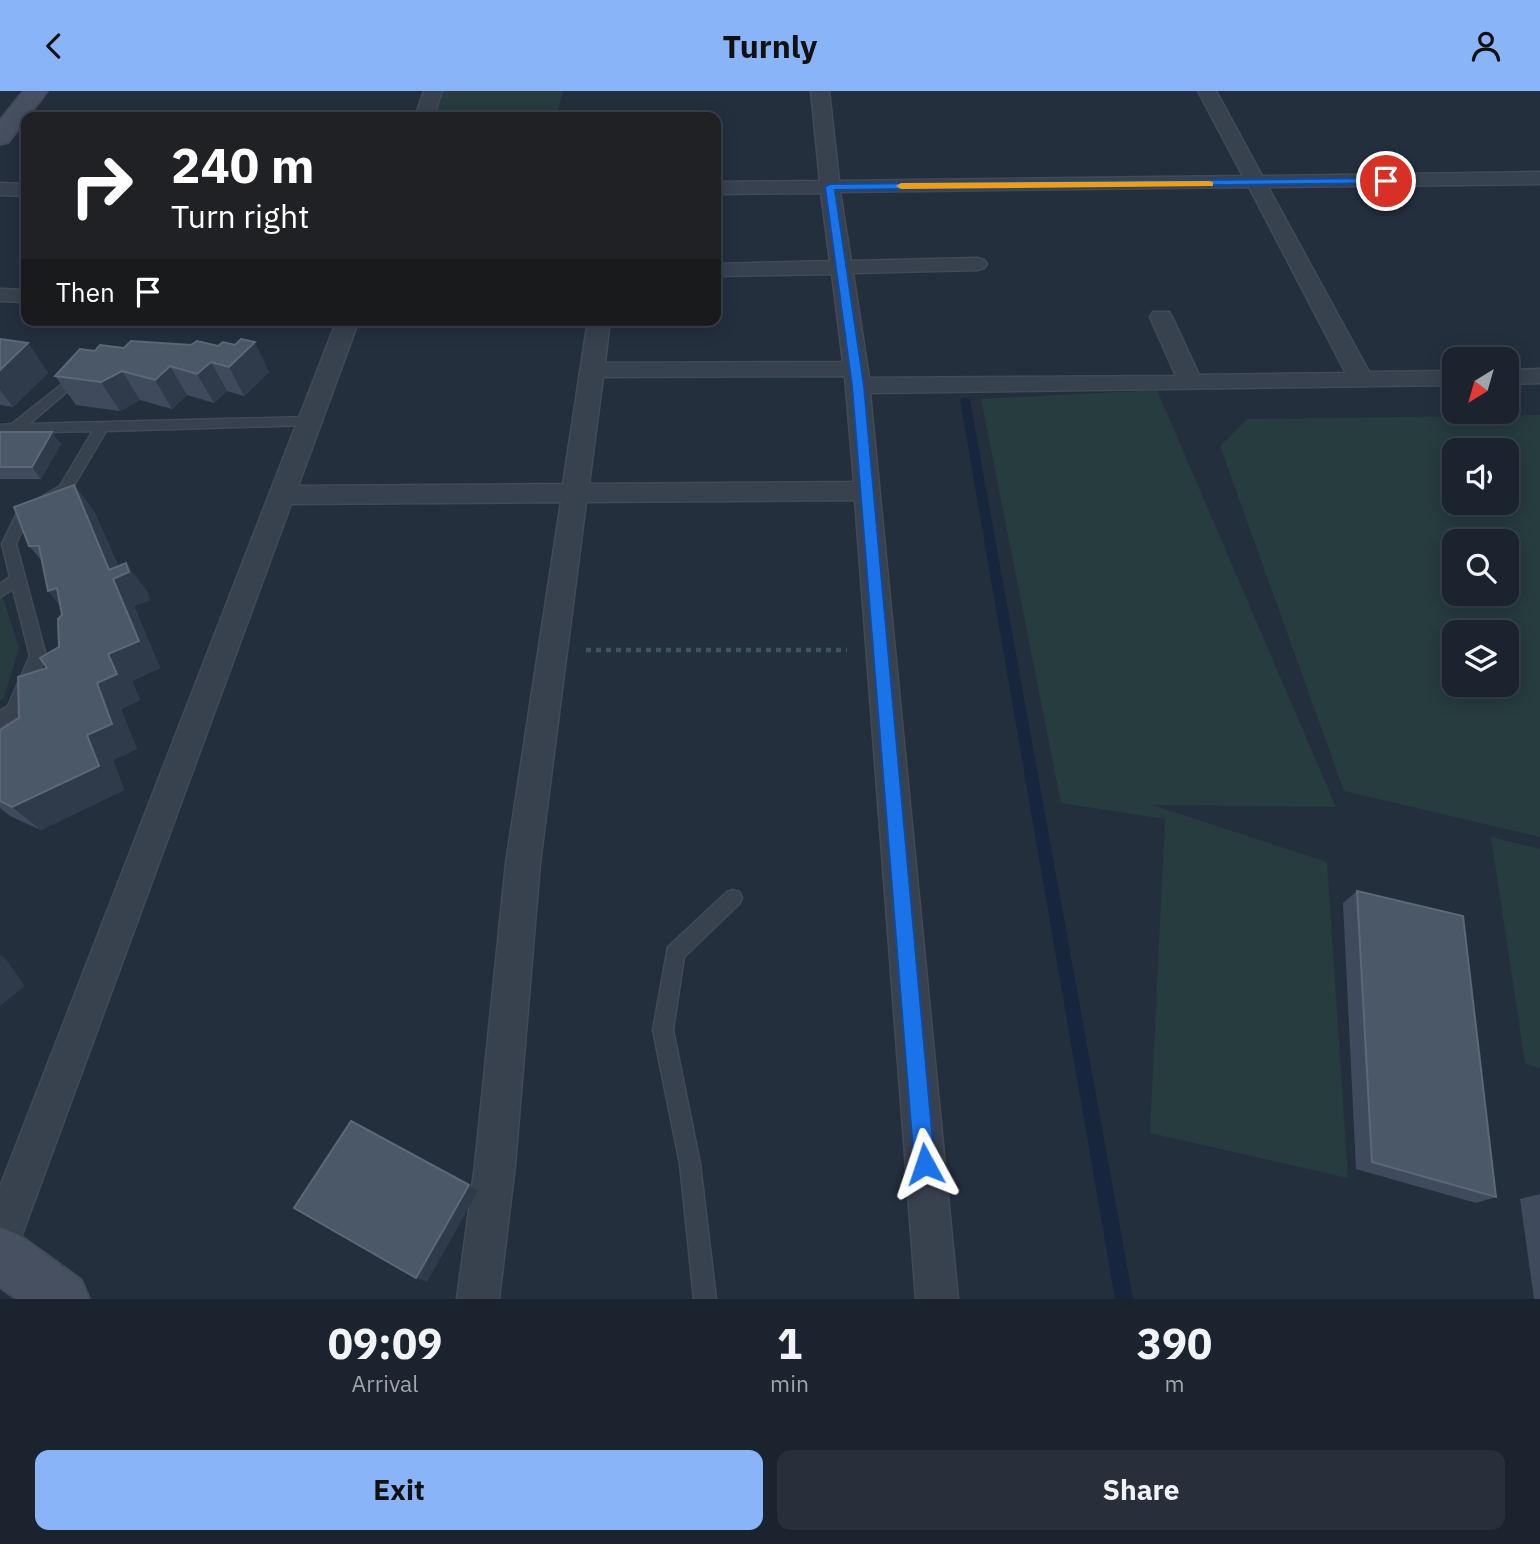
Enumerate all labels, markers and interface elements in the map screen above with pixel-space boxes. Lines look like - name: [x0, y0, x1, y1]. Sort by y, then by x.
- text: Turnly: [723, 25, 817, 67]
- icon: back: [35, 27, 73, 65]
- icon: person: [1467, 27, 1505, 65]
- text: 240 m: [171, 133, 315, 196]
- icon: right: [56, 140, 147, 231]
- pin: [1356, 151, 1416, 211]
- icon: arrive: [1367, 162, 1405, 200]
- text: Turn right: [171, 195, 309, 237]
- icon: arrive: [129, 273, 167, 311]
- text: Then: [56, 275, 115, 309]
- north arrow: [1442, 347, 1519, 423]
- map controls: [1442, 347, 1519, 697]
- button: sound: [1442, 438, 1519, 515]
- button: search: [1442, 529, 1519, 606]
- button: layers: [1442, 620, 1519, 697]
- position arrow: [888, 1127, 962, 1201]
- text: 09:09: [328, 1316, 442, 1371]
- text: 1: [777, 1316, 802, 1371]
- text: 390: [1137, 1316, 1212, 1371]
- text: Arrival: [352, 1368, 419, 1398]
- text: min: [770, 1368, 809, 1398]
- text: m: [1164, 1368, 1185, 1398]
- button: Exit: [35, 1450, 763, 1530]
- button: Share: [777, 1450, 1505, 1530]

